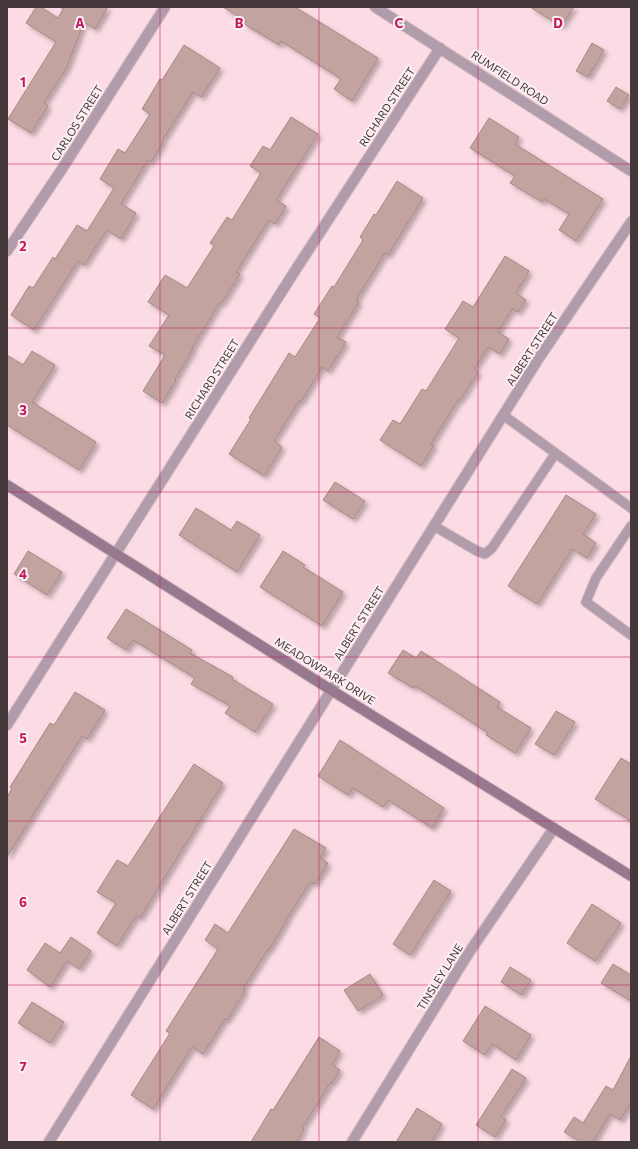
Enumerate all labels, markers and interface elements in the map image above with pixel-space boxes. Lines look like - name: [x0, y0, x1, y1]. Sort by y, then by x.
- text: A: [75, 15, 85, 31]
- text: B: [235, 15, 244, 31]
- text: C: [395, 15, 404, 31]
- text: D: [553, 15, 563, 31]
- street label: RUMFIELD ROAD: [469, 48, 551, 107]
- street label: RICHARD STREET: [356, 65, 417, 149]
- text: 1: [20, 74, 26, 90]
- street label: CARLOS STREET: [48, 82, 105, 163]
- text: 2: [19, 238, 27, 254]
- street label: ALBERT STREET: [503, 310, 560, 388]
- street label: RICHARD STREET: [182, 336, 242, 421]
- text: 3: [19, 402, 27, 418]
- text: 4: [19, 566, 27, 582]
- street label: ALBERT STREET: [331, 583, 387, 662]
- street label: MEADOWPARK DRIVE: [273, 634, 378, 707]
- text: 5: [19, 730, 27, 746]
- street label: ALBERT STREET: [159, 858, 215, 937]
- text: 6: [19, 894, 27, 910]
- street label: TINSLEY LANE: [414, 941, 465, 1012]
- text: 7: [19, 1058, 27, 1074]

